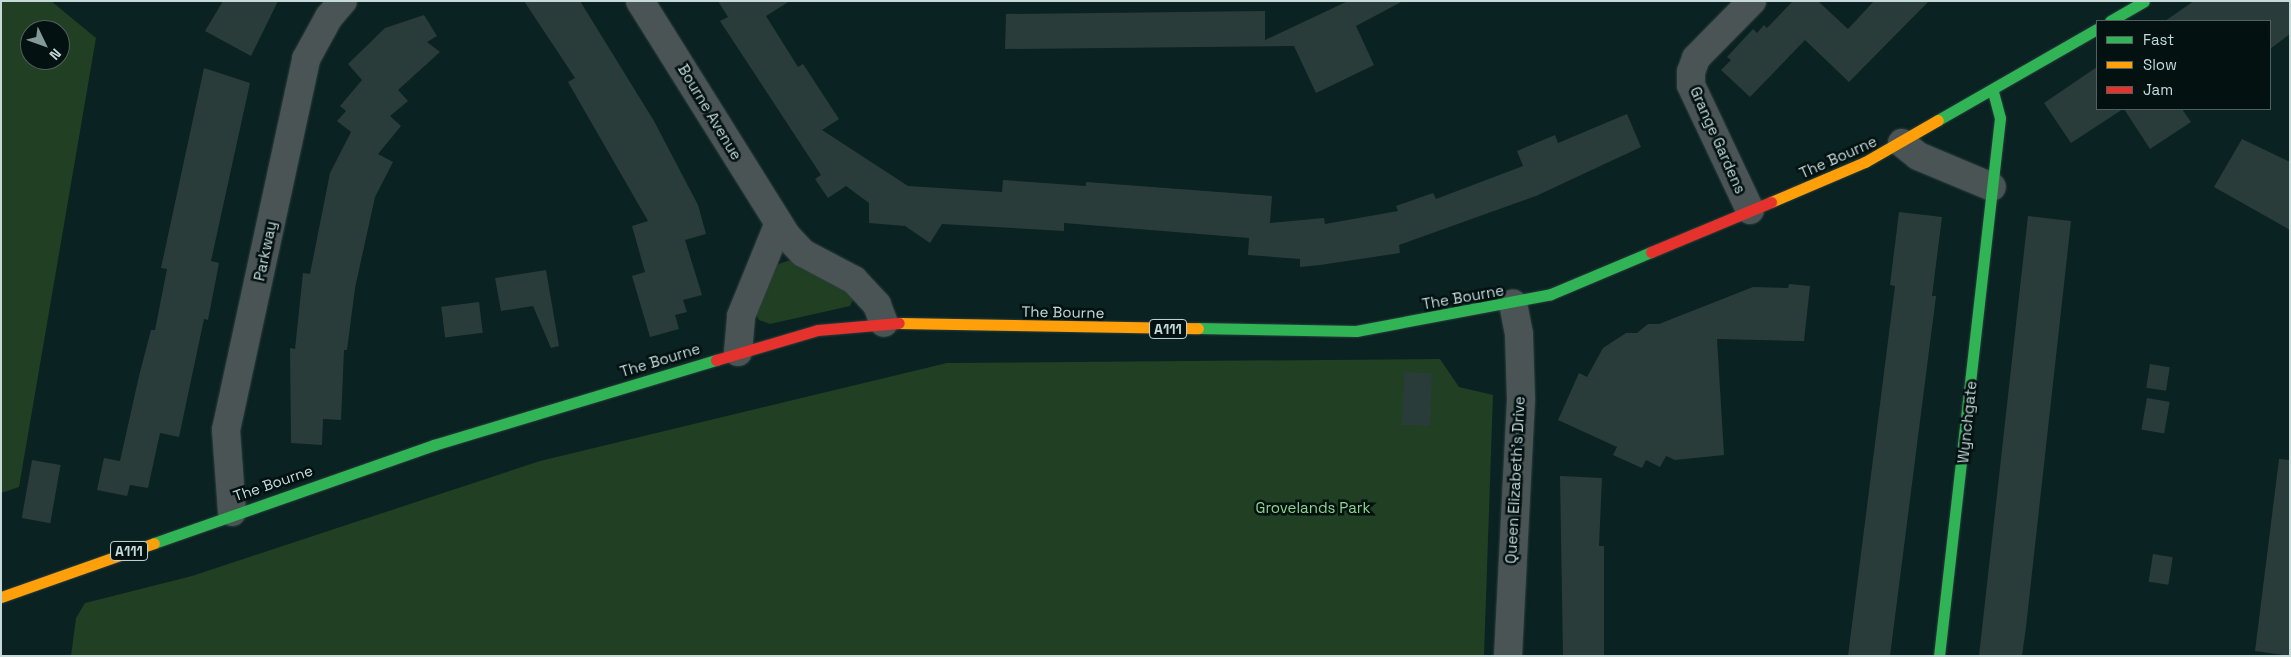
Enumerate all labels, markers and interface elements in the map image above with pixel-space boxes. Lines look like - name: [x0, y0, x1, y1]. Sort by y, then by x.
- north arrow: [20, 20, 70, 70]
- legend: [2096, 20, 2271, 110]
- text: Fast: [2143, 30, 2174, 49]
- text: N: [46, 45, 65, 64]
- text: Slow: [2143, 55, 2177, 74]
- street label: Bourne Avenue: [674, 61, 746, 163]
- text: Jam: [2143, 80, 2173, 99]
- street label: Grange Gardens: [1686, 84, 1750, 196]
- street label: The Bourne: [1796, 132, 1880, 182]
- street label: Parkway: [250, 219, 280, 283]
- street label: The Bourne: [1421, 281, 1505, 313]
- street label: The Bourne: [1021, 302, 1105, 322]
- road number: A111: [1148, 318, 1188, 340]
- street label: The Bourne: [618, 339, 702, 381]
- street label: Wynchgate: [1954, 380, 1980, 464]
- street label: Queen Elizabeth's Drive: [1502, 396, 1528, 564]
- street label: The Bourne: [231, 461, 315, 505]
- park label: Grovelands Park: [1255, 499, 1371, 517]
- road number: A111: [109, 540, 149, 562]

